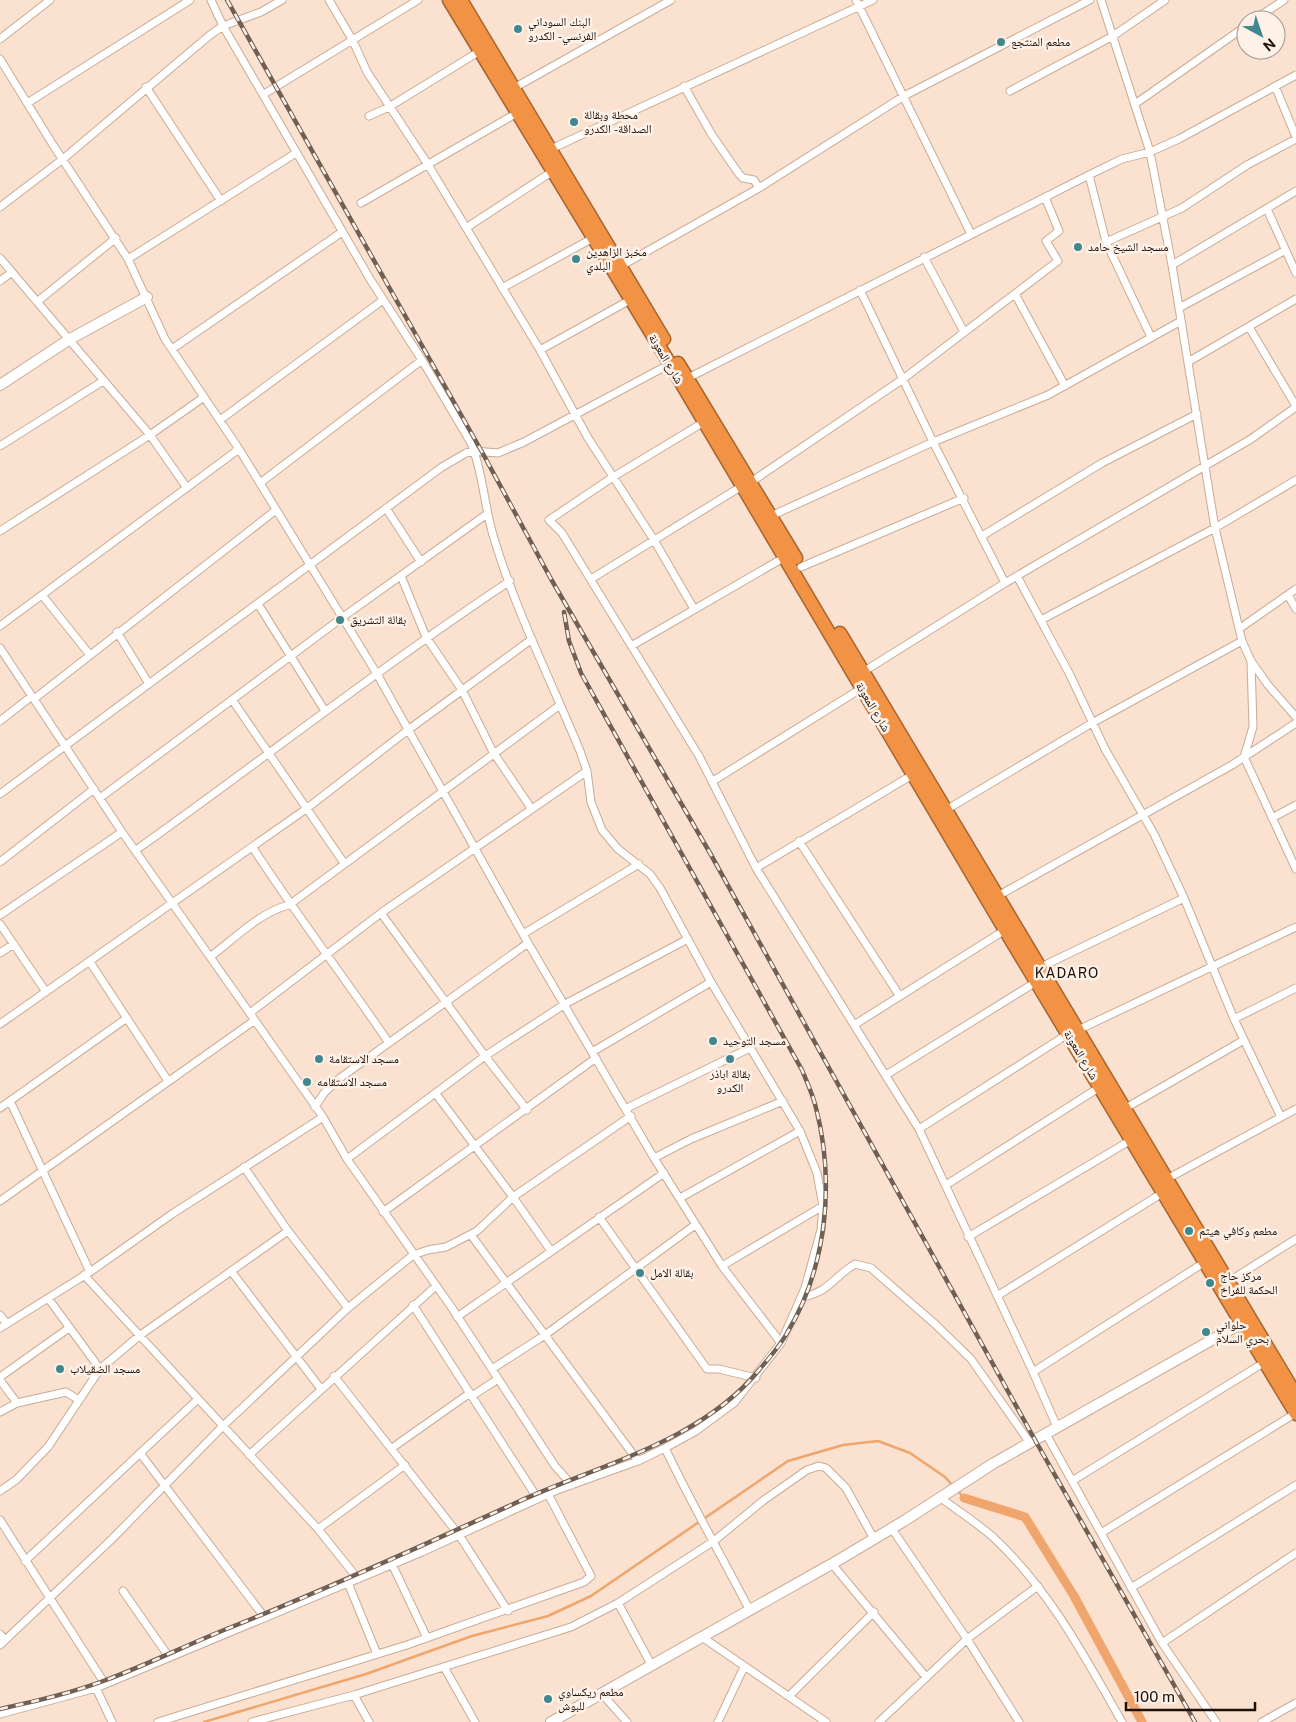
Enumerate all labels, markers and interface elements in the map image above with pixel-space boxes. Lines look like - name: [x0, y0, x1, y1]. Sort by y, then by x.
- north arrow: [1236, 10, 1286, 60]
- place label: البنك السوداني الفرنسي - الكدرو: [528, 15, 596, 46]
- marker: البنك السوداني الفرنسي - الكدرو: [512, 23, 524, 35]
- place label: مطعم المنتجع: [1011, 35, 1070, 50]
- text: N: [1260, 35, 1279, 55]
- marker: مطعم المنتجع: [995, 36, 1007, 48]
- place label: محطة وبقالة الصداقة - الكدرو: [584, 108, 652, 136]
- marker: محطة وبقالة الصداقة - الكدرو: [568, 116, 580, 128]
- place label: مسجد الشيخ حامد: [1088, 240, 1168, 254]
- marker: مسجد الشيخ حامد: [1072, 241, 1084, 253]
- place label: مخبز الزاهدين البلدي: [586, 245, 647, 276]
- marker: مخبز الزاهدين البلدي: [570, 253, 582, 265]
- street label: شارع المعونة: [645, 332, 686, 387]
- place label: بقالة التشريق: [350, 613, 406, 627]
- marker: بقالة التشريق: [334, 614, 346, 626]
- street label: شارع المعونة: [852, 680, 893, 735]
- district label: KADARO: [1035, 965, 1099, 981]
- street label: شارع المعونة: [1060, 1028, 1101, 1083]
- place label: مسجد التوحيد: [723, 1034, 786, 1048]
- marker: مسجد التوحيد: [707, 1035, 719, 1047]
- place label: مسجد الاستقامة: [329, 1052, 399, 1066]
- marker: مسجد الاستقامة: [313, 1053, 325, 1065]
- marker: بقالة اباذر الكدرو: [724, 1053, 736, 1065]
- place label: بقالة اباذر الكدرو: [709, 1067, 750, 1095]
- place label: مسجد الاستقامه: [317, 1075, 387, 1089]
- marker: مسجد الاستقامه: [301, 1076, 313, 1088]
- place label: مطعم وكافي هيثم: [1199, 1224, 1277, 1241]
- marker: مطعم وكافي هيثم: [1183, 1225, 1195, 1237]
- place label: بقالة الامل: [650, 1266, 694, 1280]
- marker: بقالة الامل: [634, 1267, 646, 1279]
- place label: مركز حاج الحكمة للفراخ: [1220, 1269, 1278, 1297]
- marker: مركز حاج الحكمة للفراخ: [1204, 1277, 1216, 1289]
- place label: حلواني بحري السلام: [1216, 1318, 1269, 1349]
- marker: حلواني بحري السلام: [1200, 1326, 1212, 1338]
- place label: مسجد الضقيلاب: [70, 1362, 140, 1376]
- marker: مسجد الضقيلاب: [54, 1363, 66, 1375]
- scale bar: [1126, 1680, 1255, 1712]
- place label: مطعم ريكساوي للبوش: [558, 1685, 624, 1713]
- text: 100 m: [1134, 1688, 1175, 1705]
- marker: مطعم ريكساوي للبوش: [542, 1693, 554, 1705]

